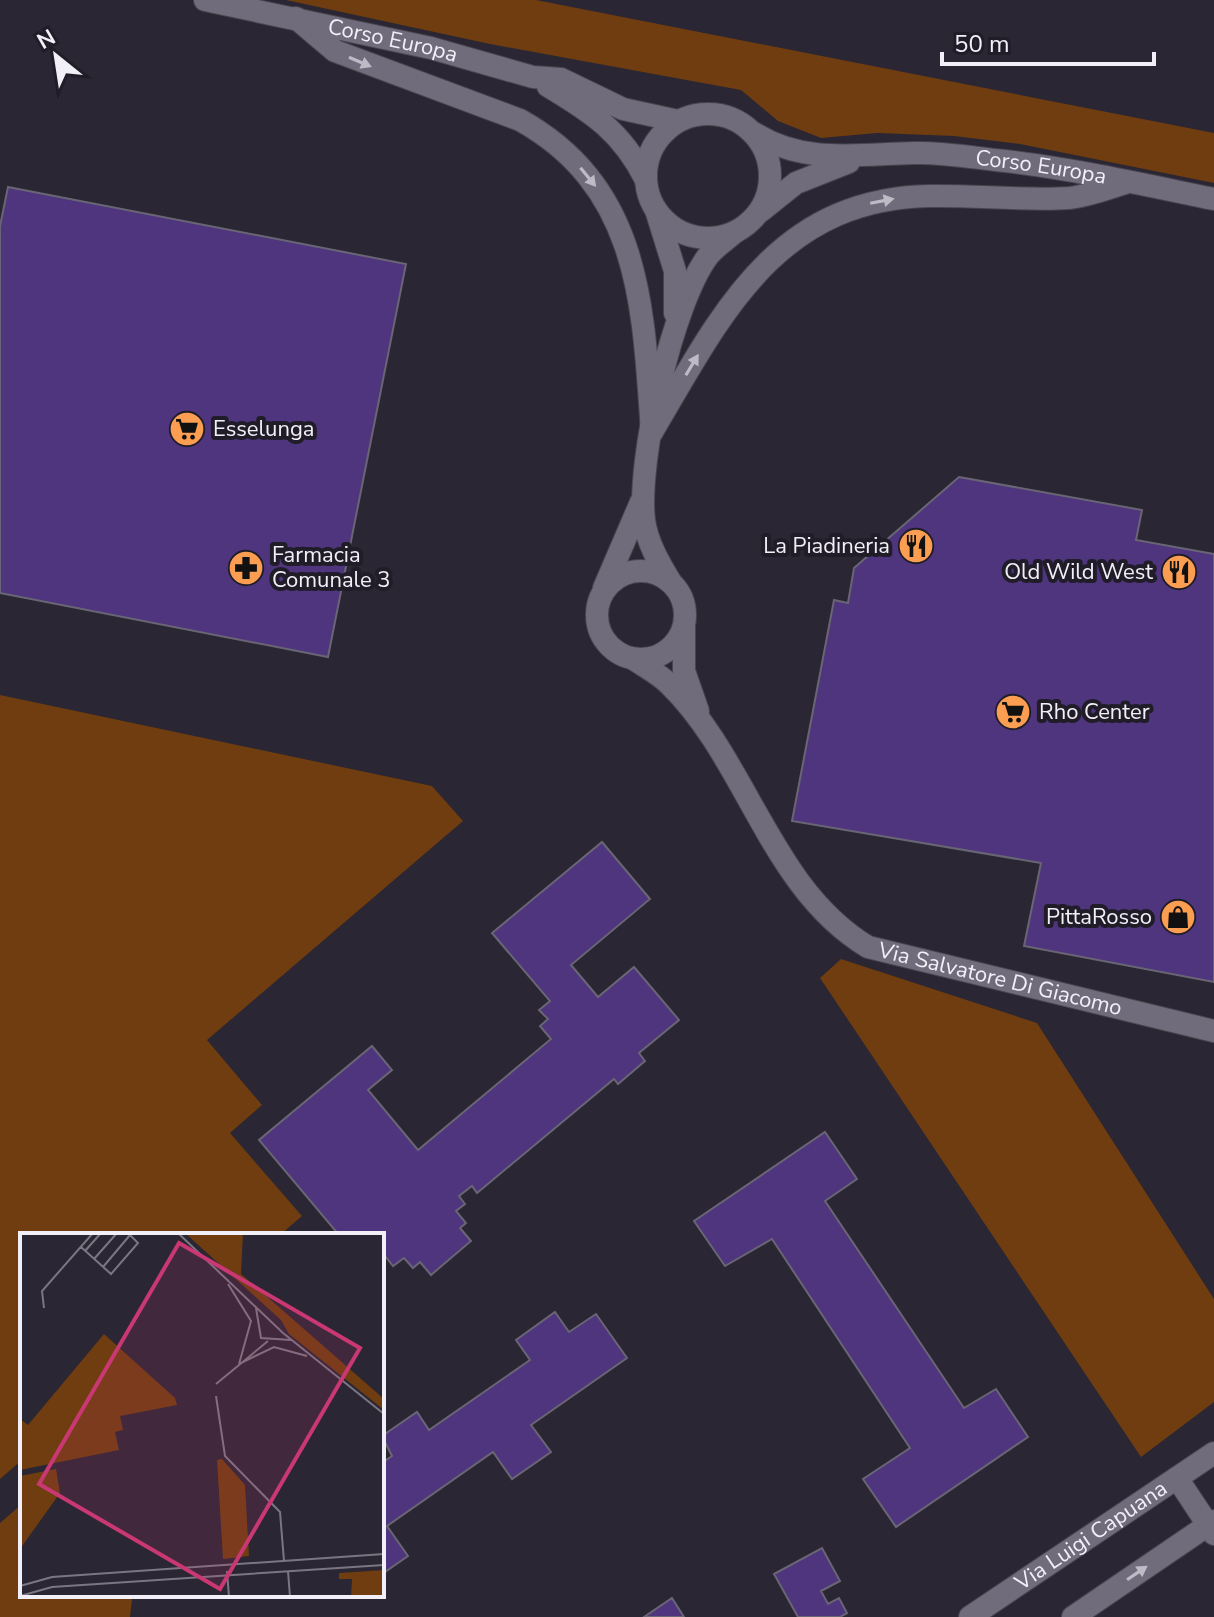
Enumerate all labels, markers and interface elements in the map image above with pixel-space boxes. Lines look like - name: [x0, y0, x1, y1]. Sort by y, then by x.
- street label: Corso Europa: [325, 11, 461, 70]
- north arrow: [16, 16, 96, 96]
- scale bar: [942, 16, 1154, 66]
- text: N: [32, 22, 61, 57]
- text: 50 m: [954, 28, 1010, 60]
- one-way arrow: [348, 56, 372, 69]
- street label: Corso Europa: [974, 143, 1109, 192]
- one-way arrow: [579, 167, 596, 187]
- one-way arrow: [869, 194, 894, 207]
- one-way arrow: [685, 354, 699, 376]
- supermarket icon: Esselunga: [168, 410, 206, 448]
- place label: Esselunga: [213, 414, 314, 444]
- restaurant icon: La Piadineria: [897, 527, 935, 565]
- place label: La Piadineria: [763, 531, 890, 561]
- place label: Farmacia Comunale 3: [272, 540, 391, 595]
- pharmacy icon: Farmacia Comunale 3: [227, 549, 265, 587]
- restaurant icon: Old Wild West: [1160, 553, 1198, 591]
- place label: Old Wild West: [1004, 557, 1153, 587]
- supermarket icon: Rho Center: [994, 693, 1032, 731]
- place label: Rho Center: [1039, 697, 1150, 727]
- shop icon: PittaRosso: [1159, 898, 1197, 936]
- place label: PittaRosso: [1046, 902, 1152, 932]
- street label: Via Salvatore Di Giacomo: [874, 935, 1125, 1023]
- inset map: [20, 1233, 384, 1597]
- street label: Via Luigi Capuana: [1008, 1474, 1173, 1598]
- one-way arrow: [1127, 1566, 1148, 1581]

